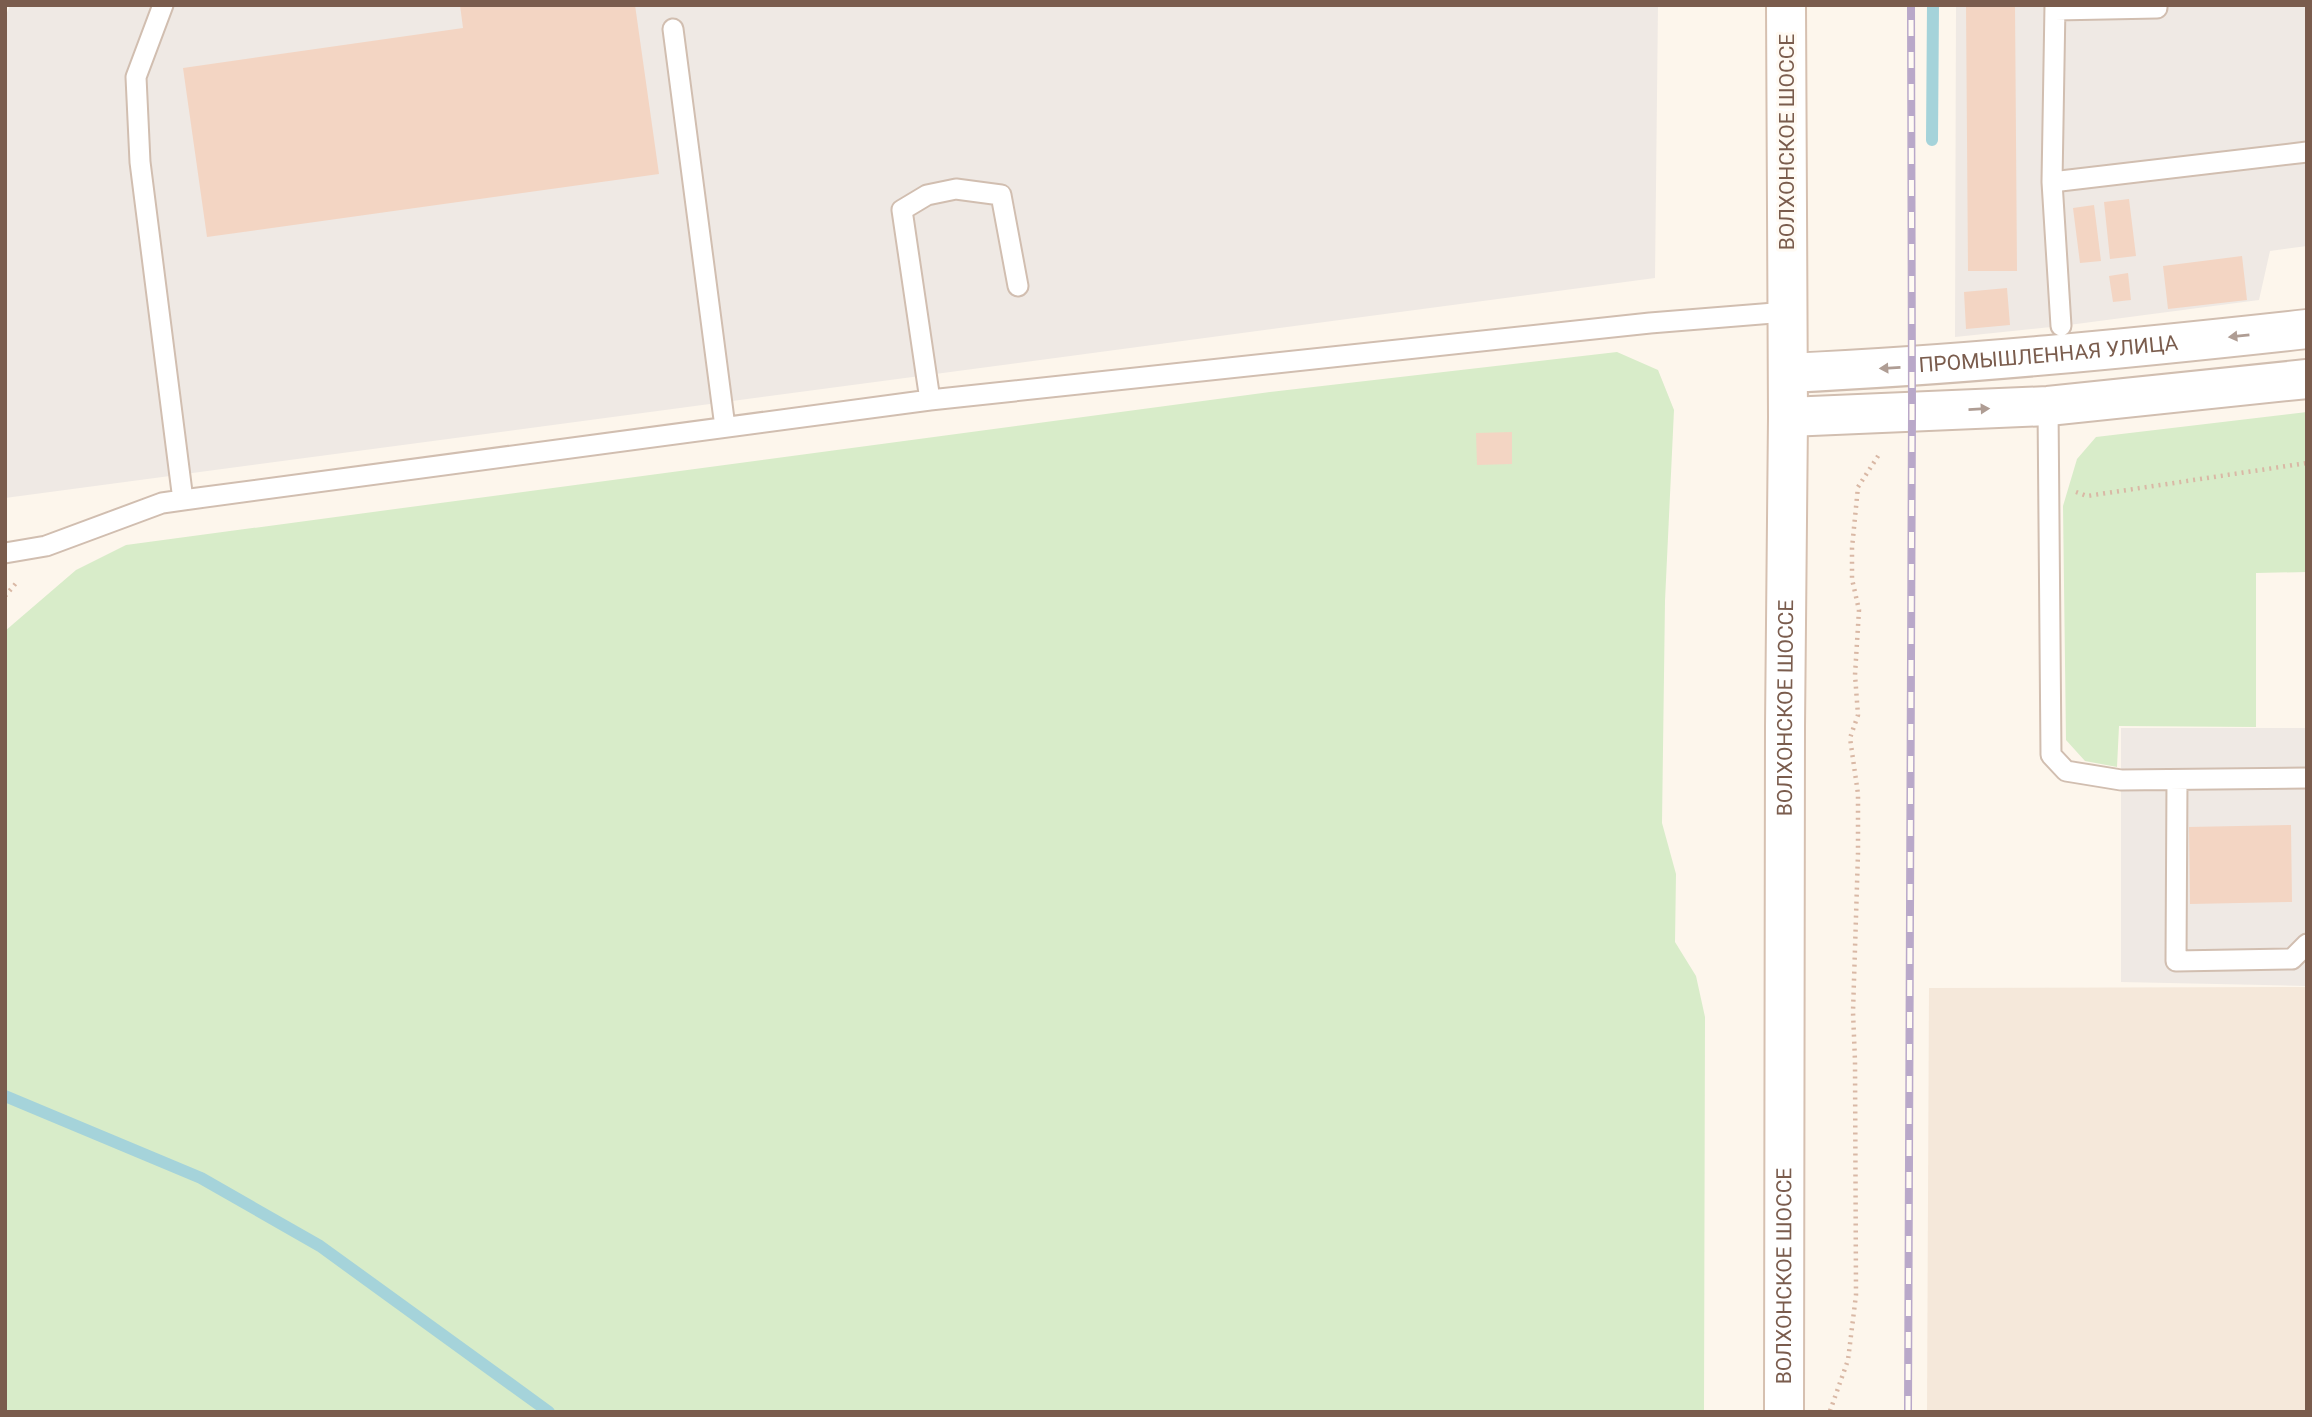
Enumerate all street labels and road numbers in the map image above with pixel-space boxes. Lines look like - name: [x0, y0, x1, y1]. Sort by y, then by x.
- street label: ВОЛХОНСКОЕ ШОССЕ: [1775, 34, 1799, 250]
- street label: ПРОМЫШЛЕННАЯ УЛИЦА: [1918, 331, 2179, 377]
- street label: ВОЛХОНСКОЕ ШОССЕ: [1773, 600, 1798, 816]
- street label: ВОЛХОНСКОЕ ШОССЕ: [1772, 1168, 1796, 1384]

